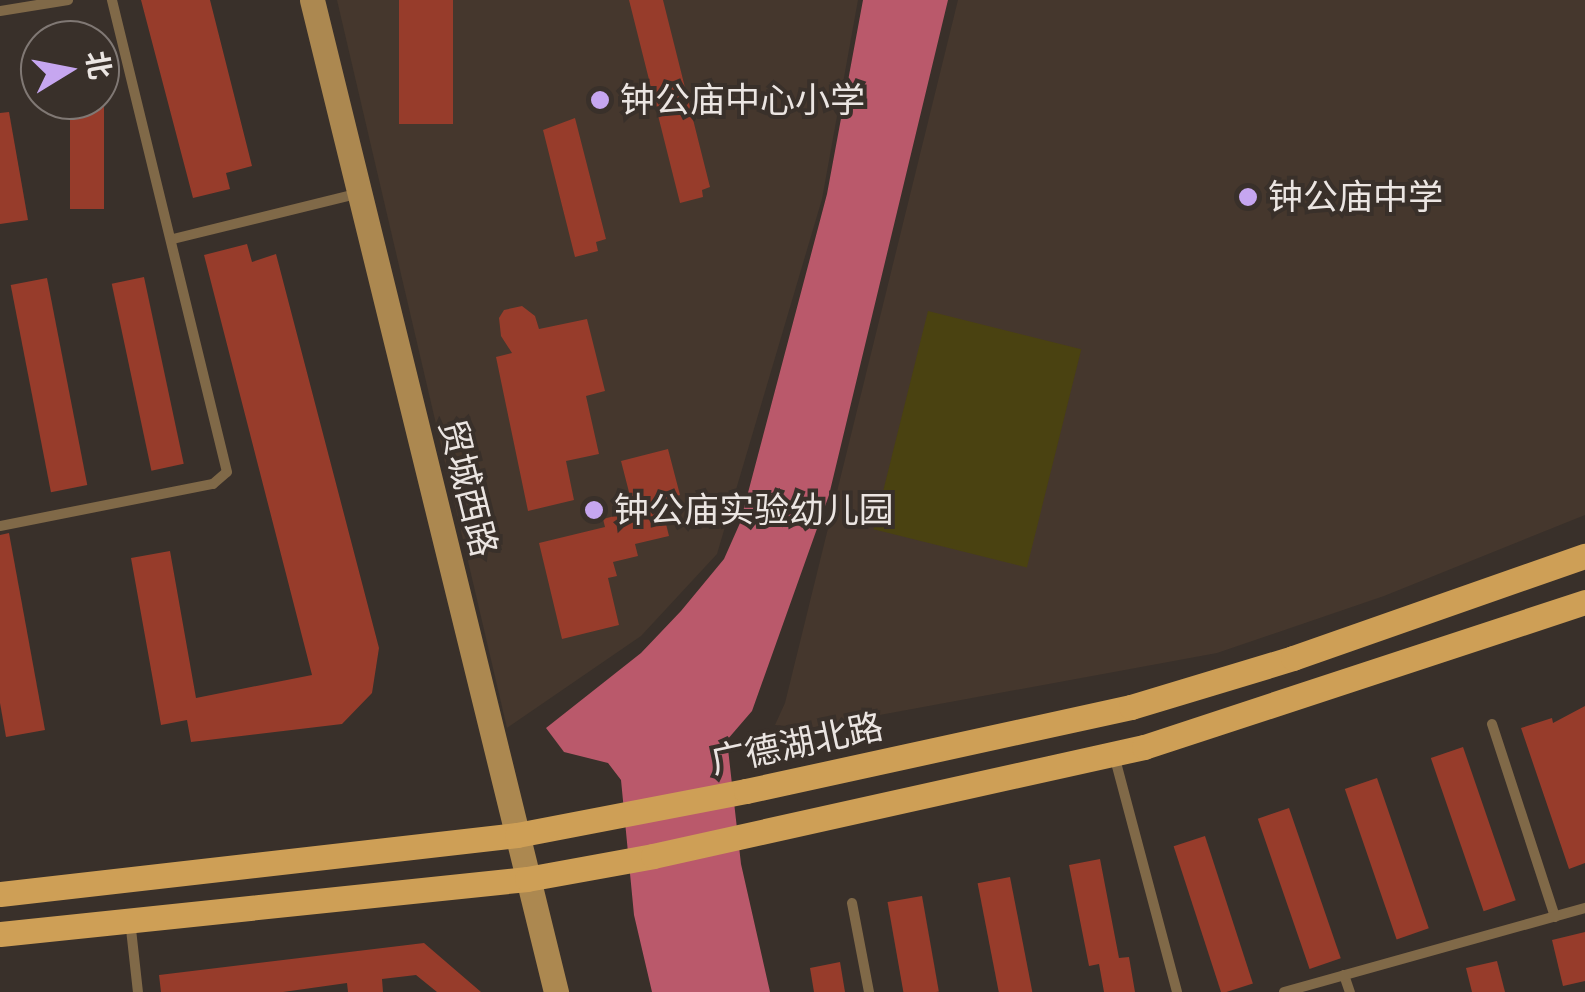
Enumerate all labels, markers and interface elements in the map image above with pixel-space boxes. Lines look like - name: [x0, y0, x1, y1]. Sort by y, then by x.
- north arrow: [20, 20, 120, 120]
- text: 北: [79, 48, 117, 82]
- place label: 钟公庙中心小学: [620, 79, 865, 121]
- marker: 钟公庙中心小学: [589, 89, 611, 111]
- place label: 钟公庙中学: [1268, 176, 1443, 218]
- marker: 钟公庙中学: [1237, 186, 1259, 208]
- street label: 贸城西路: [431, 415, 505, 561]
- place label: 钟公庙实验幼儿园: [614, 489, 894, 531]
- marker: 钟公庙实验幼儿园: [583, 499, 605, 521]
- street label: 广德湖北路: [707, 705, 887, 783]

